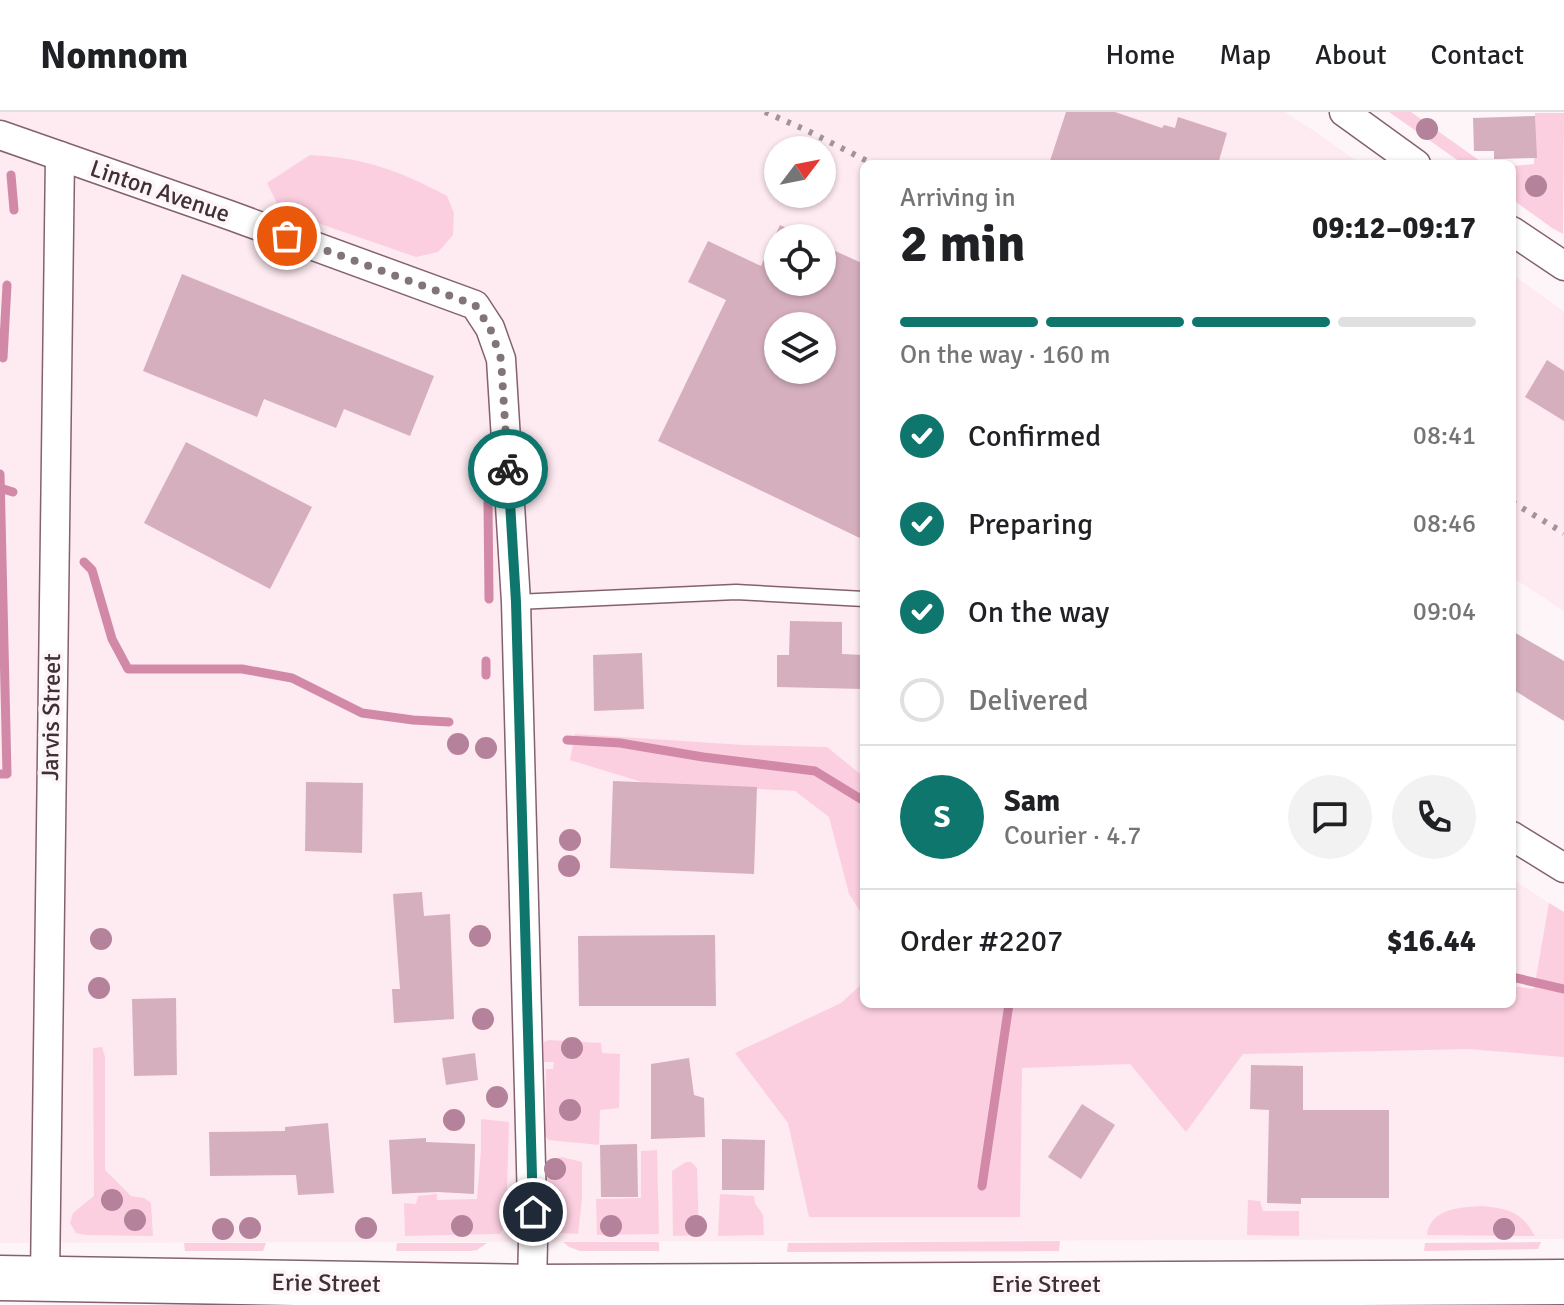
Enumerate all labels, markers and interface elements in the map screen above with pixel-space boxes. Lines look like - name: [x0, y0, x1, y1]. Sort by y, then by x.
- text: Nomnom: [40, 32, 188, 79]
- text: Home: [1106, 38, 1175, 72]
- text: Map: [1219, 38, 1271, 72]
- text: About: [1315, 38, 1387, 72]
- text: Contact: [1431, 38, 1524, 72]
- north arrow: [764, 136, 836, 208]
- map controls: [764, 136, 836, 384]
- street label: Linton Avenue: [86, 153, 234, 229]
- text: Arriving in: [900, 182, 1016, 214]
- pin: [253, 202, 321, 270]
- text: 09:12–09:17: [1312, 210, 1476, 247]
- text: 2 min: [900, 212, 1026, 276]
- icon: bag: [265, 214, 309, 258]
- button: locate: [764, 224, 836, 296]
- button: layers: [764, 312, 836, 384]
- text: On the way · 160 m: [900, 339, 1110, 371]
- icon: check: [900, 414, 944, 458]
- text: Confirmed: [968, 418, 1101, 455]
- text: 08:41: [1413, 420, 1476, 452]
- courier: [468, 429, 548, 509]
- icon: bike: [486, 447, 530, 491]
- icon: check: [900, 502, 944, 546]
- text: Preparing: [968, 506, 1093, 543]
- text: 08:46: [1413, 508, 1476, 540]
- icon: check: [900, 590, 944, 634]
- text: On the way: [968, 594, 1109, 631]
- text: 09:04: [1413, 596, 1476, 628]
- street label: Jarvis Street: [35, 653, 67, 781]
- text: Delivered: [968, 682, 1089, 719]
- button: chat: [1288, 775, 1372, 859]
- button: phone: [1392, 775, 1476, 859]
- text: Sam: [1004, 783, 1060, 820]
- text: S: [934, 799, 950, 836]
- text: Courier · 4.7: [1004, 820, 1141, 852]
- text: Order #2207: [900, 923, 1063, 960]
- text: $16.44: [1386, 923, 1476, 960]
- pin: [499, 1178, 567, 1246]
- icon: home: [511, 1190, 555, 1234]
- street label: Erie Street: [271, 1267, 381, 1299]
- street label: Erie Street: [991, 1269, 1101, 1299]

